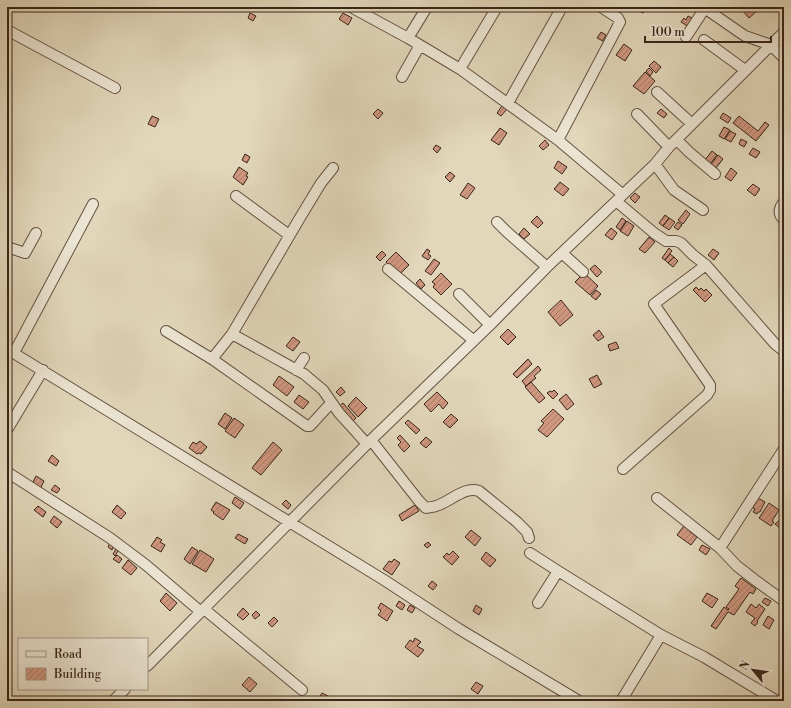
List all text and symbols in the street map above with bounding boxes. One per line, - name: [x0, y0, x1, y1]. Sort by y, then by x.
- scale bar: [645, 18, 771, 44]
- text: 100 m: [651, 25, 685, 40]
- legend: [18, 638, 148, 690]
- text: Road: [54, 647, 82, 662]
- north arrow: [733, 650, 773, 690]
- text: N: [737, 658, 754, 673]
- text: Building: [53, 667, 102, 682]

